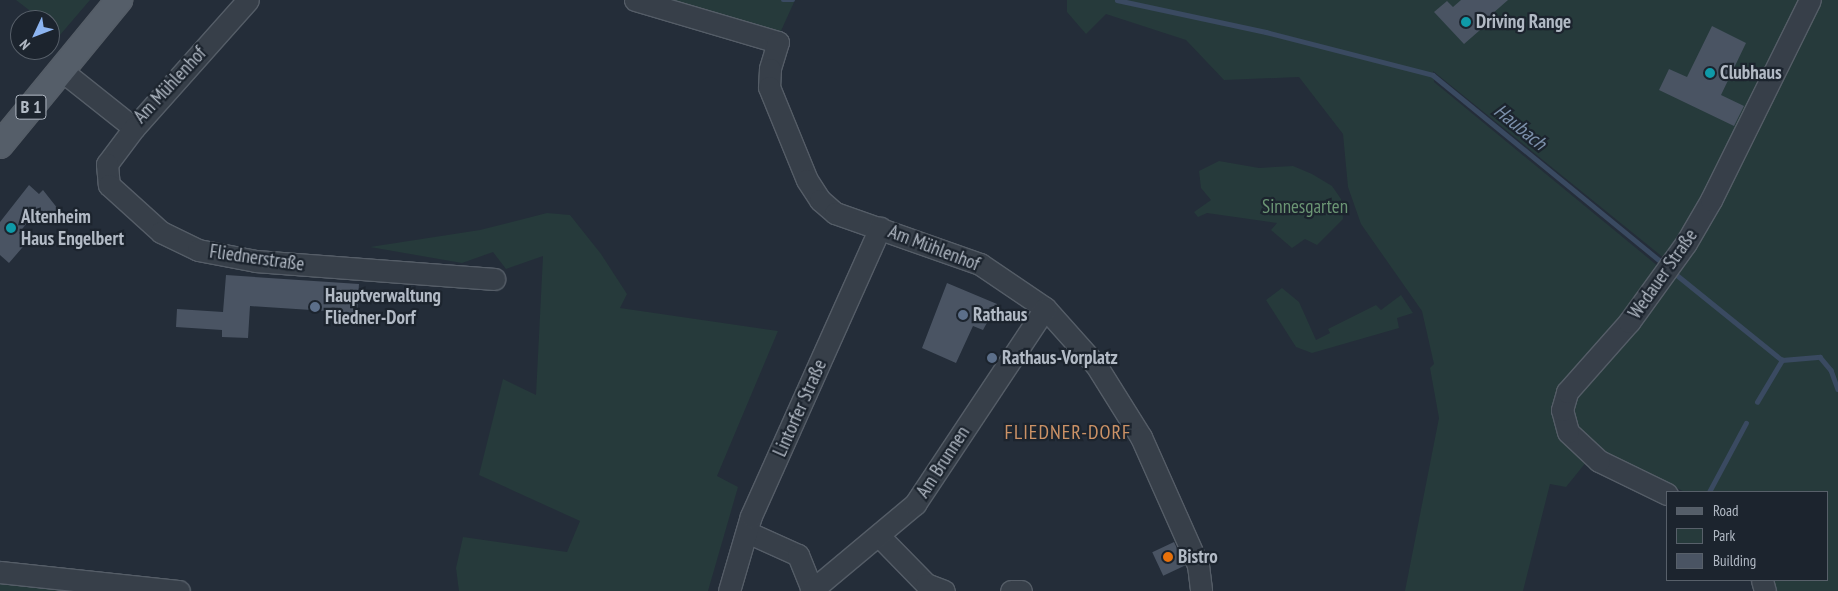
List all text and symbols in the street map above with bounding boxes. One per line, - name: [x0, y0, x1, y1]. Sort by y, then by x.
- north arrow: [10, 10, 60, 60]
- place label: Driving Range: [1476, 11, 1571, 33]
- marker: Driving Range: [1460, 16, 1472, 28]
- text: N: [16, 36, 34, 53]
- street label: Am Mühlenhof: [129, 42, 211, 128]
- place label: Clubhaus: [1720, 62, 1782, 84]
- marker: Clubhaus: [1704, 67, 1716, 79]
- road number: B 1: [15, 91, 47, 122]
- water label: Haubach: [1489, 99, 1551, 155]
- park label: Sinnesgarten: [1262, 196, 1348, 218]
- place label: Altenheim Haus Engelbert: [21, 206, 124, 250]
- street label: Am Mühlenhof: [885, 220, 983, 276]
- marker: Altenheim Haus Engelbert: [5, 222, 17, 234]
- street label: Wedauer Straße: [1624, 225, 1702, 323]
- street label: Fliednerstraße: [208, 240, 306, 276]
- place label: Hauptverwaltung Fliedner-Dorf: [325, 285, 441, 329]
- marker: Hauptverwaltung Fliedner-Dorf: [309, 301, 321, 313]
- place label: Rathaus: [973, 304, 1027, 326]
- marker: Rathaus: [957, 309, 969, 321]
- place label: Rathaus-Vorplatz: [1002, 347, 1118, 369]
- marker: Rathaus-Vorplatz: [986, 352, 998, 364]
- street label: Lintorfer Straße: [768, 356, 832, 460]
- district label: FLIEDNER-DORF: [1003, 420, 1133, 444]
- street label: Am Brunnen: [911, 422, 975, 502]
- legend: [1666, 491, 1828, 581]
- text: Road: [1713, 501, 1739, 520]
- text: Park: [1713, 526, 1735, 545]
- place label: Bistro: [1178, 546, 1218, 568]
- marker: Bistro: [1162, 551, 1174, 563]
- text: Building: [1713, 551, 1756, 570]

